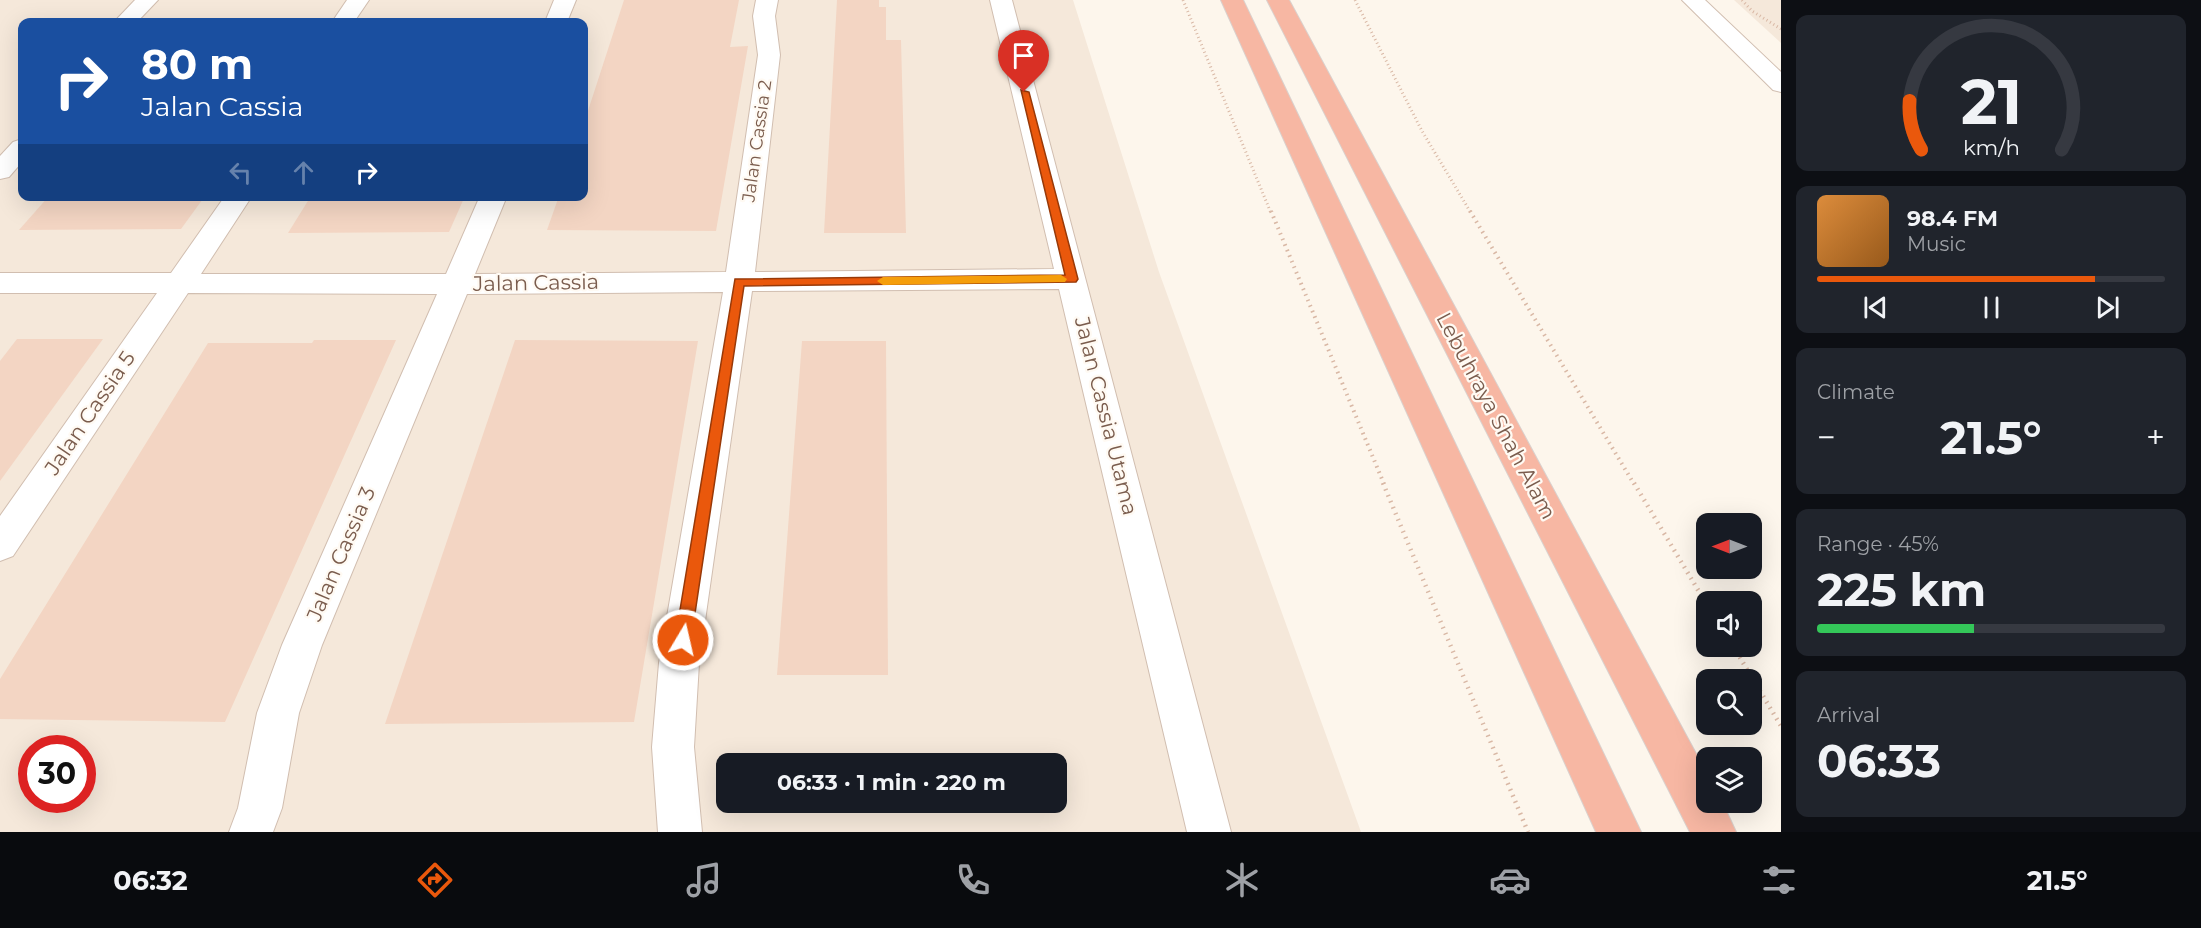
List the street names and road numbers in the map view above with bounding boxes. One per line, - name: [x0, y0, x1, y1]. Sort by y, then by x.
- street label: Jalan Cassia 2: [737, 78, 776, 205]
- street label: Jalan Cassia: [472, 269, 599, 296]
- street label: Lebuhraya Shah Alam: [1431, 308, 1562, 523]
- street label: Jalan Cassia Utama: [1069, 313, 1143, 518]
- street label: Jalan Cassia 5: [38, 346, 140, 480]
- street label: Jalan Cassia 3: [301, 483, 380, 626]

